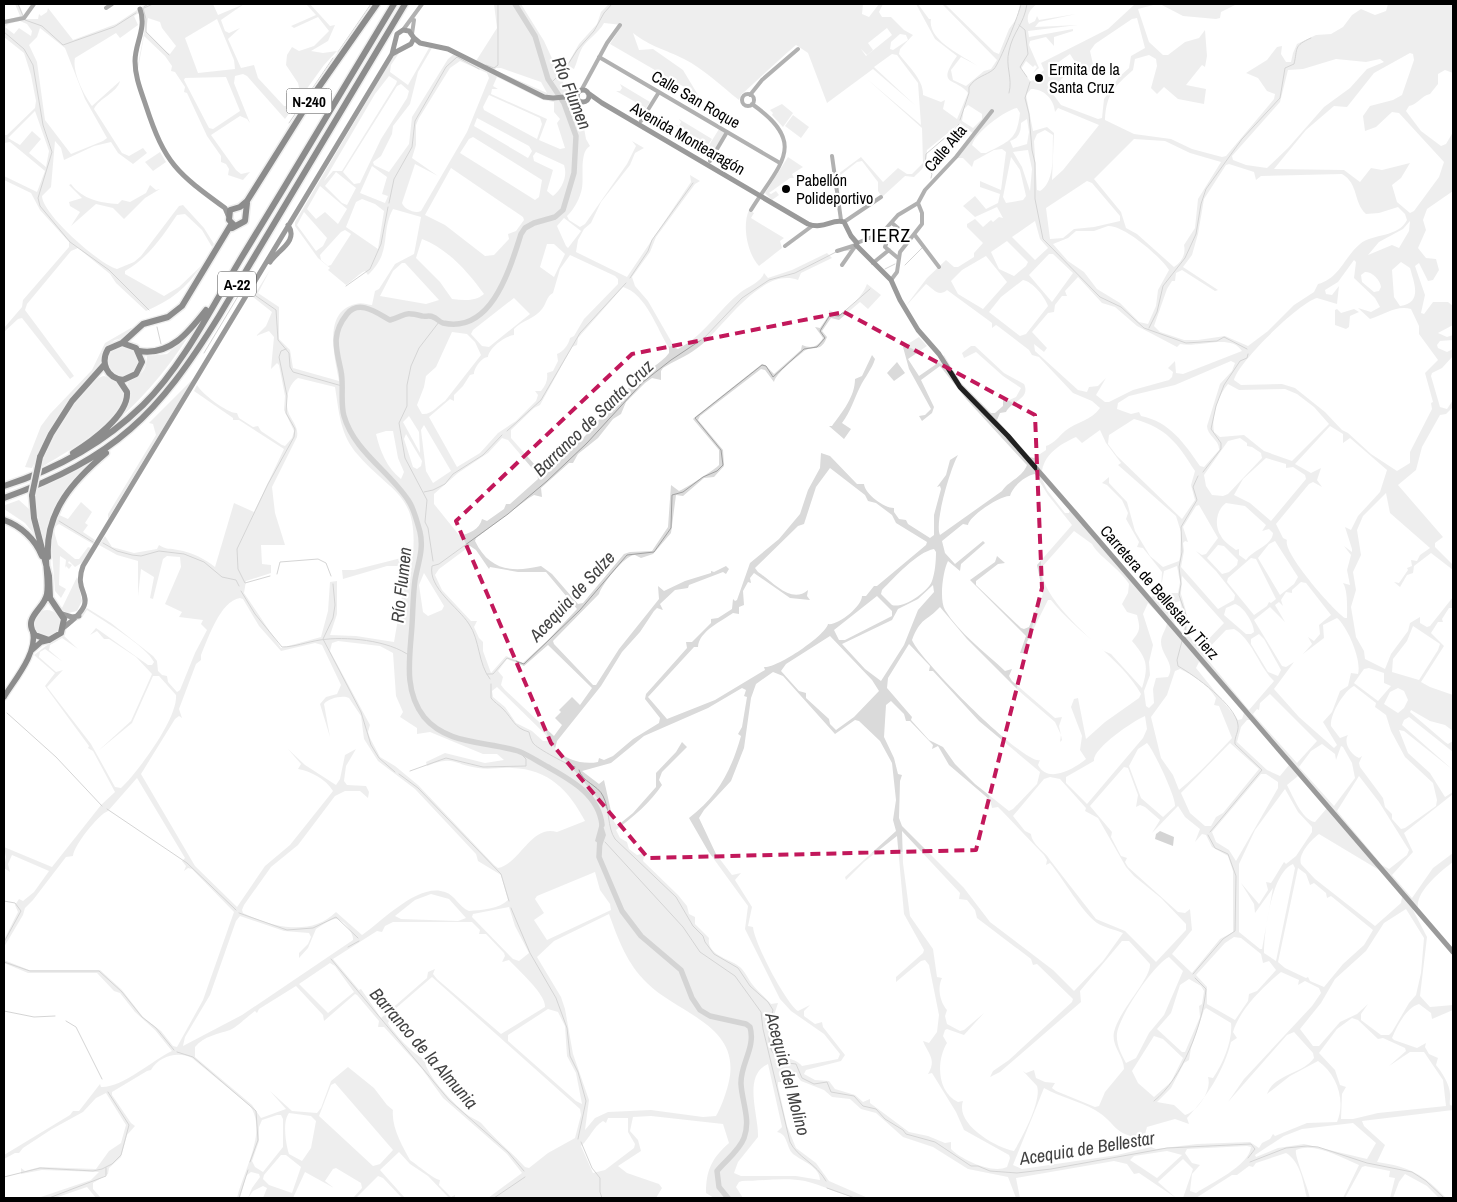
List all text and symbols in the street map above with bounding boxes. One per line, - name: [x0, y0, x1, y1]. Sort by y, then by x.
- water label: Río Flumen: [546, 53, 598, 133]
- place label: Ermita de la Santa Cruz: [1049, 58, 1120, 98]
- street label: Calle San Roque: [648, 65, 744, 133]
- marker: Ermita de la Santa Cruz: [1033, 72, 1045, 84]
- road number: N-240: [286, 88, 332, 114]
- street label: Avenida Montearagón: [626, 96, 749, 180]
- street label: Calle Alta: [919, 119, 972, 176]
- place label: Pabellón Polideportivo: [796, 169, 873, 209]
- marker: Pabellón Polideportivo: [780, 183, 792, 195]
- district label: TIERZ: [861, 222, 911, 248]
- road number: A-22: [218, 272, 256, 296]
- water label: Barranco de Santa Cruz: [527, 354, 659, 482]
- street label: Carretera de Bellestar y Tierz: [1095, 520, 1225, 664]
- water label: Acequia de Salze: [523, 545, 621, 648]
- water label: Río Flumen: [385, 546, 417, 624]
- water label: Barranco de la Almunia: [364, 982, 484, 1114]
- water label: Acequia del Molino: [759, 1009, 816, 1138]
- water label: Acequia de Bellestar: [1017, 1125, 1157, 1171]

